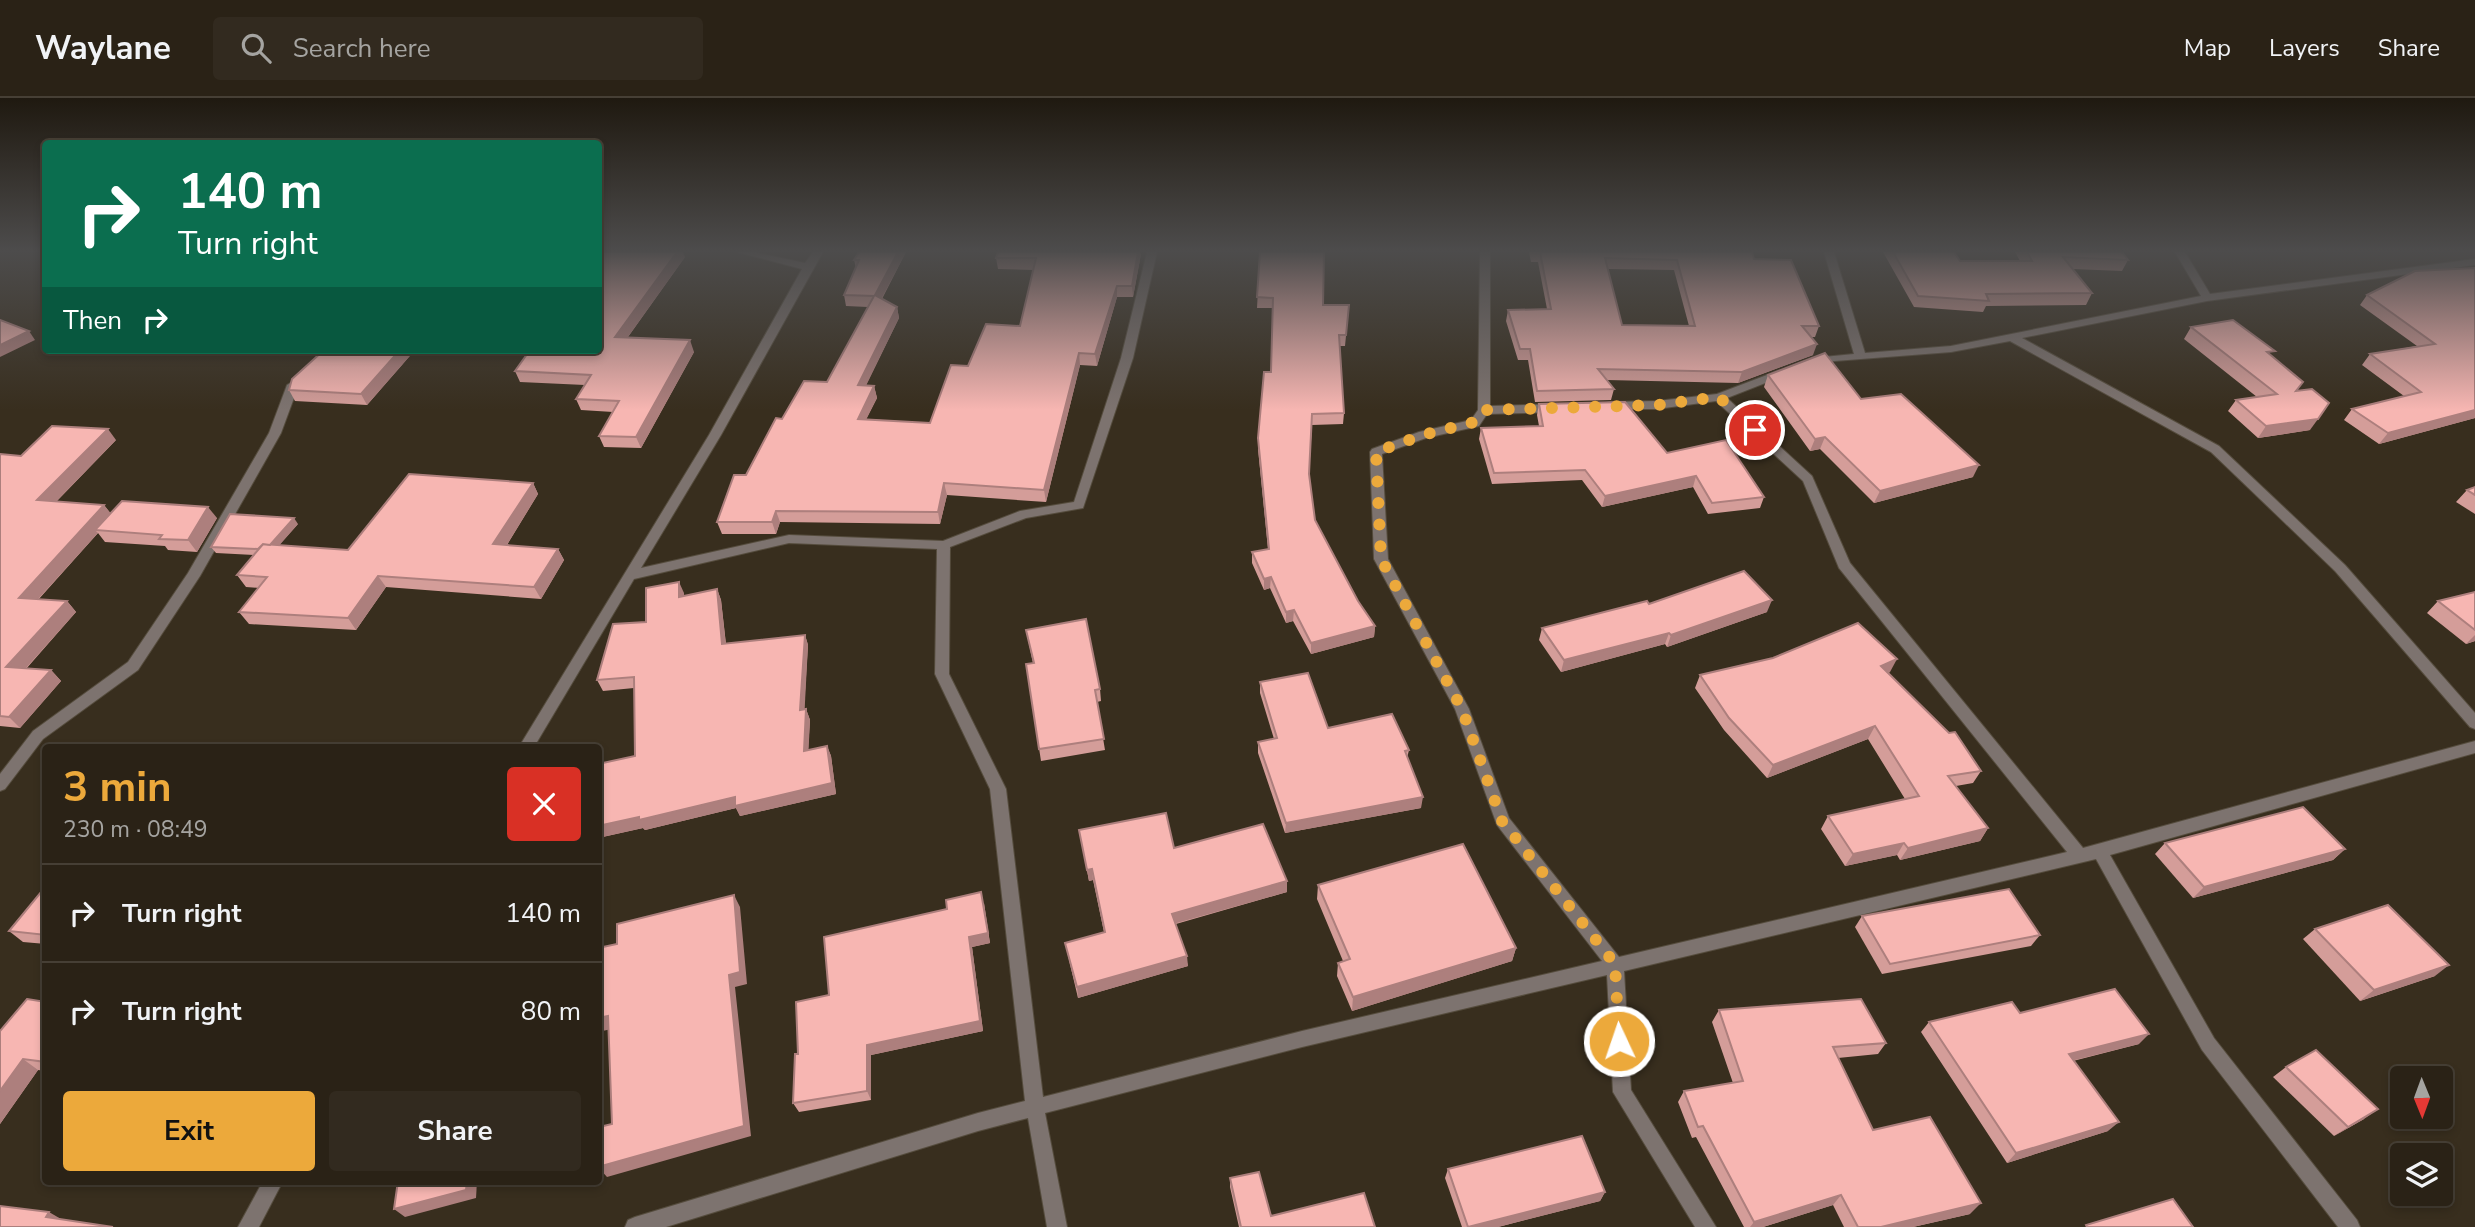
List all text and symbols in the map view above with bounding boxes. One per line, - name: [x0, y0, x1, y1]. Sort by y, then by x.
- search box: [213, 17, 703, 80]
- text: Waylane: [35, 26, 171, 71]
- icon: search: [237, 29, 275, 67]
- text: Search here: [293, 31, 431, 66]
- text: Map: [2184, 32, 2231, 64]
- text: Layers: [2269, 32, 2340, 64]
- text: Share: [2378, 32, 2440, 64]
- text: 140 m: [178, 158, 322, 225]
- icon: right: [63, 168, 154, 259]
- text: Turn right: [178, 222, 318, 265]
- icon: right: [136, 301, 174, 339]
- text: Then: [63, 303, 122, 338]
- pin: [1725, 400, 1785, 460]
- icon: arrive: [1736, 411, 1774, 449]
- text: 3 min: [63, 759, 172, 816]
- button: close: [507, 767, 581, 841]
- text: 230 m · 08:49: [63, 814, 208, 845]
- icon: right: [63, 894, 101, 932]
- text: Turn right: [122, 896, 241, 931]
- text: 140 m: [505, 896, 581, 931]
- icon: right: [63, 992, 101, 1030]
- text: Turn right: [122, 994, 241, 1029]
- text: 80 m: [521, 994, 581, 1029]
- position arrow: [1582, 1004, 1656, 1078]
- north arrow: [2390, 1066, 2454, 1129]
- map controls: [2390, 1066, 2453, 1206]
- button: Exit: [63, 1091, 315, 1171]
- button: Share: [329, 1091, 581, 1171]
- button: layers: [2390, 1143, 2453, 1206]

